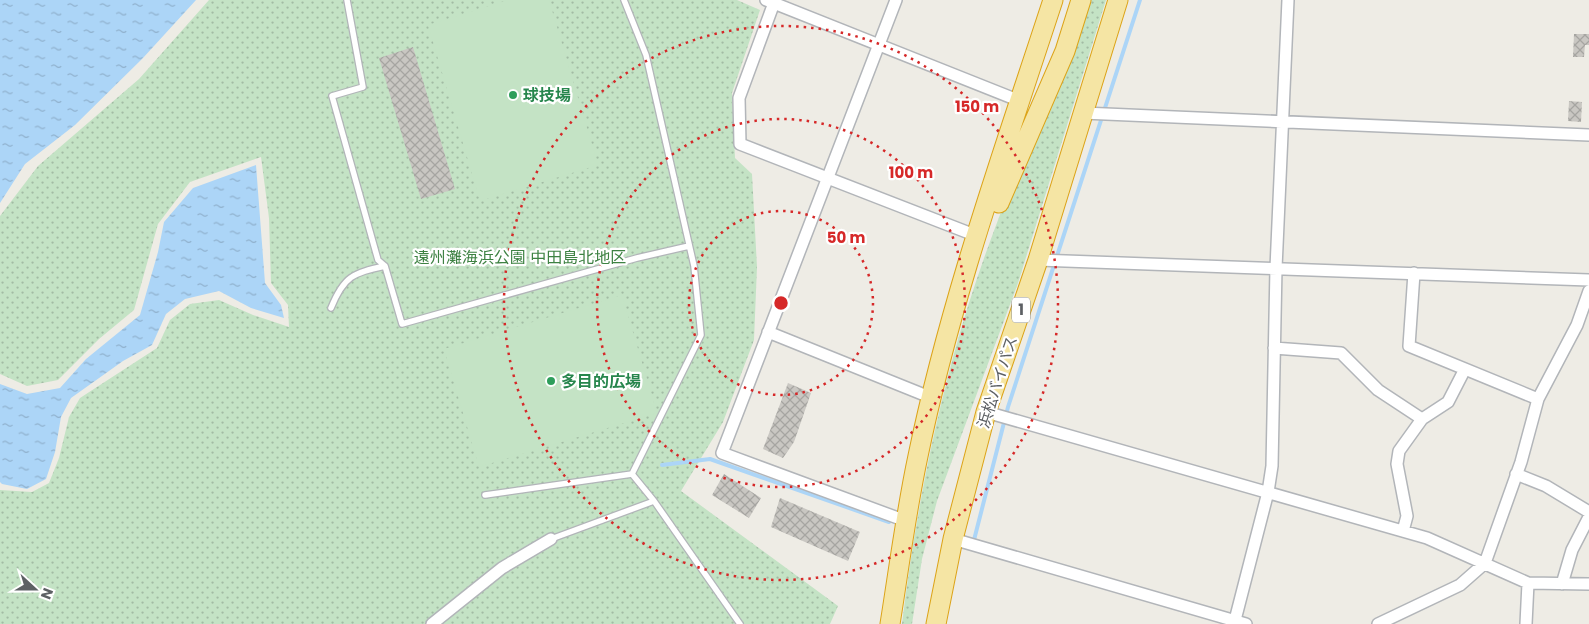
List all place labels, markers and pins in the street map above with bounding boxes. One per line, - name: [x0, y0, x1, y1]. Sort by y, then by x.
- place label: 球技場: [523, 84, 571, 107]
- marker: 球技場: [507, 89, 519, 101]
- centre of rings: [772, 294, 790, 312]
- place label: 多目的広場: [561, 370, 641, 393]
- marker: 多目的広場: [545, 375, 557, 387]

